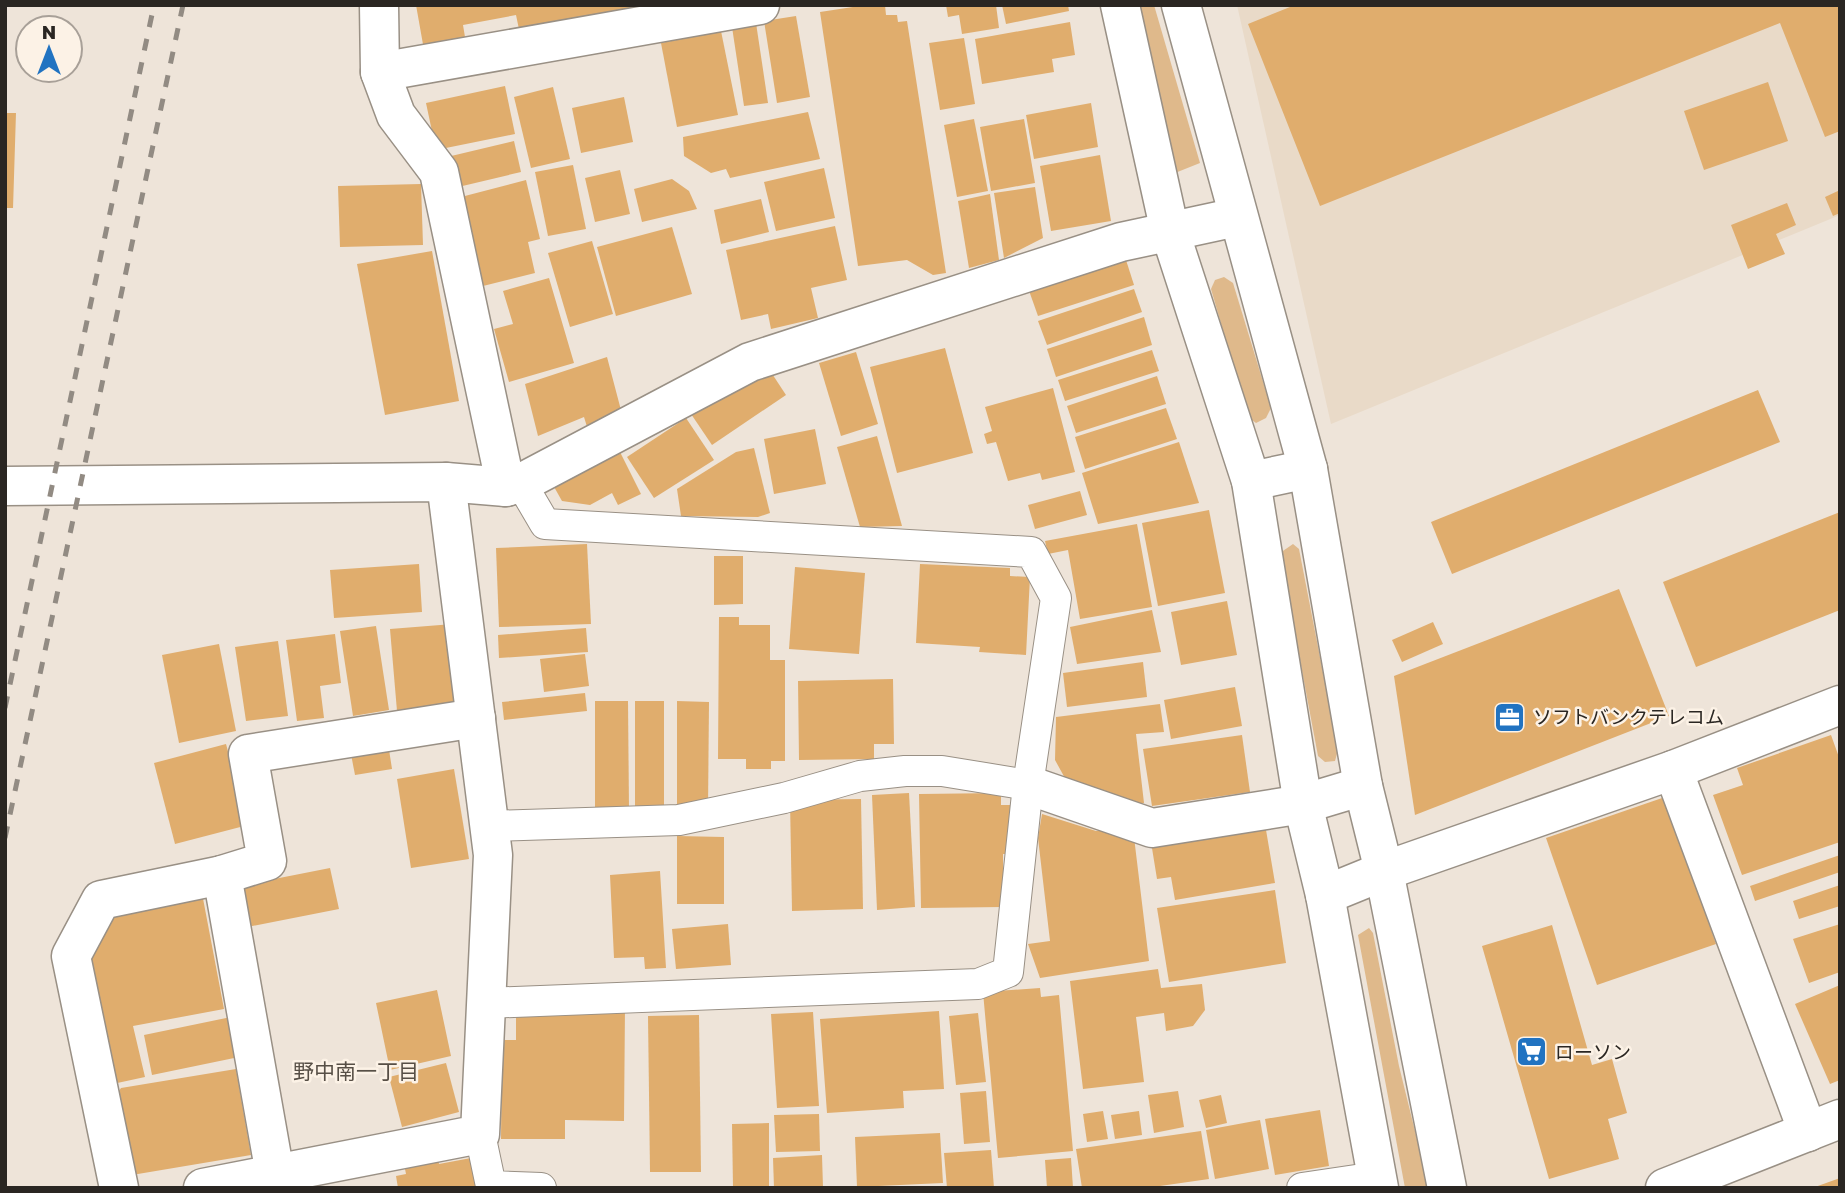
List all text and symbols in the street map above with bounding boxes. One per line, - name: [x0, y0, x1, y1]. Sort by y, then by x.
- north arrow: [14, 14, 84, 84]
- text: N: [42, 20, 56, 43]
- office icon: ソフトバンクテレコム: [1493, 700, 1527, 734]
- place label: ソフトバンクテレコム: [1533, 705, 1724, 728]
- supermarket icon: ローソン: [1515, 1035, 1549, 1069]
- place label: ローソン: [1555, 1040, 1631, 1063]
- district label: 野中南一丁目: [293, 1058, 419, 1084]

